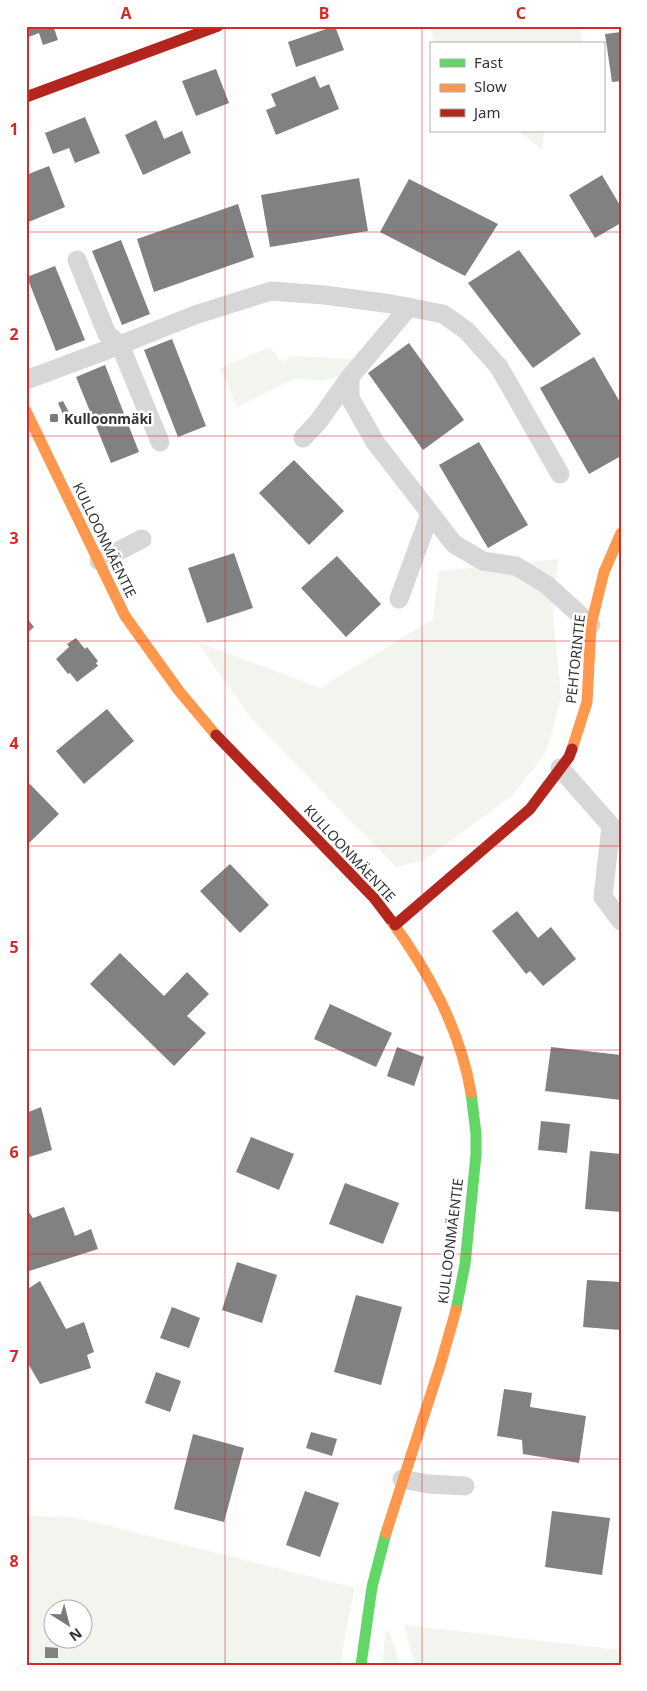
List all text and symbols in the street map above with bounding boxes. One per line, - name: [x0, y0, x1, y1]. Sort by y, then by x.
- text: A: [120, 2, 132, 24]
- text: B: [319, 2, 329, 24]
- text: C: [516, 2, 526, 24]
- legend: [430, 42, 604, 132]
- text: Fast: [474, 52, 503, 72]
- text: Slow: [474, 76, 507, 96]
- text: Jam: [472, 102, 501, 122]
- text: 1: [9, 118, 19, 140]
- text: 2: [9, 323, 19, 345]
- place label: Kulloonmäki: [64, 409, 152, 428]
- marker: Kulloonmäki: [48, 412, 60, 424]
- street label: KULLOONMÄENTIE: [69, 479, 141, 601]
- text: 3: [9, 527, 19, 549]
- street label: PEHTORINTIE: [561, 614, 589, 704]
- text: 4: [9, 732, 19, 754]
- street label: KULLOONMÄENTIE: [300, 800, 400, 906]
- text: 5: [9, 936, 19, 958]
- text: 6: [9, 1141, 19, 1163]
- street label: KULLOONMÄENTIE: [433, 1177, 467, 1305]
- text: 7: [9, 1345, 19, 1367]
- text: 8: [9, 1550, 19, 1572]
- north arrow: [42, 1598, 92, 1648]
- text: N: [66, 1624, 86, 1646]

